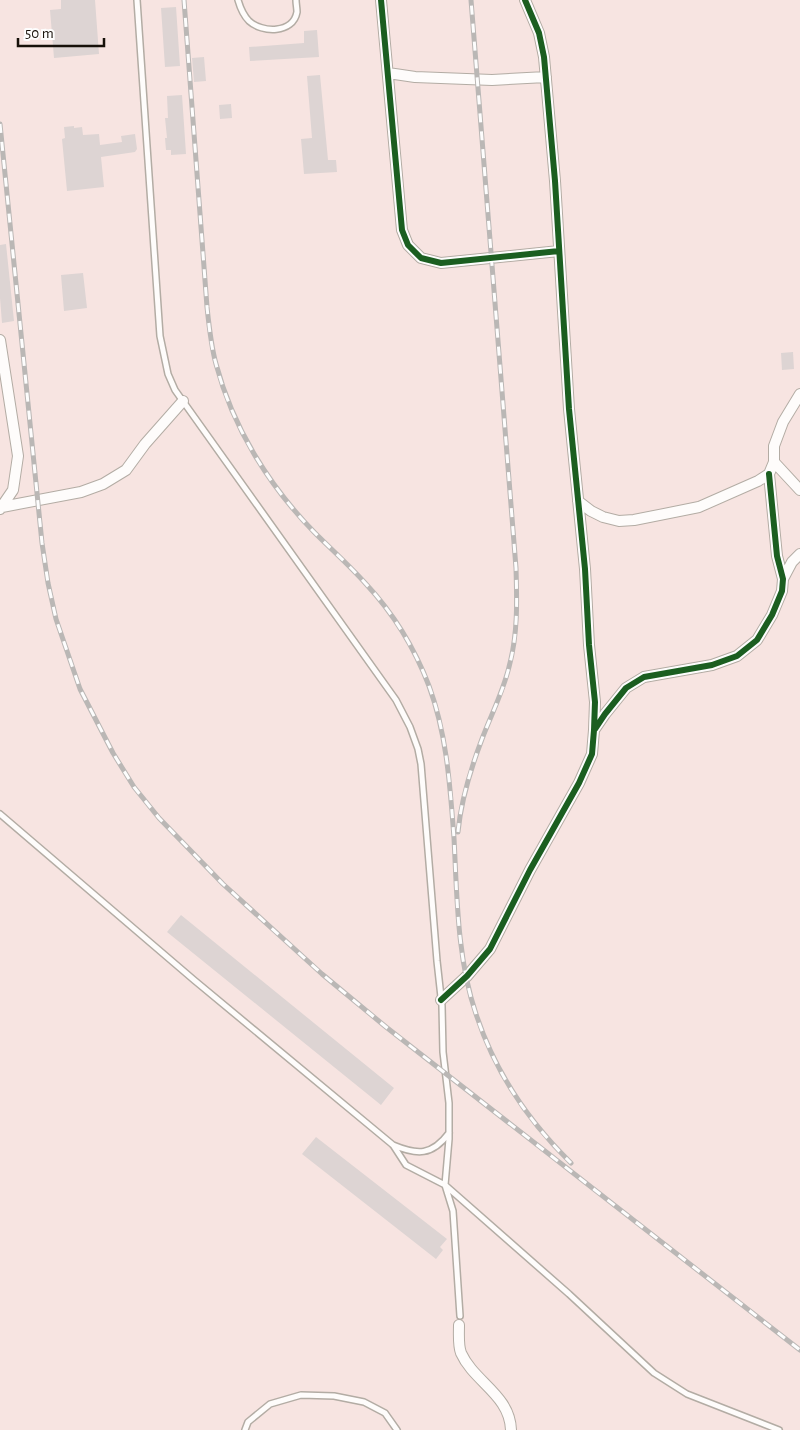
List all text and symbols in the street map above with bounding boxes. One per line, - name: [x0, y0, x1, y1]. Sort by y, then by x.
- scale bar: [18, 15, 104, 47]
- text: 50 m: [25, 26, 54, 41]

